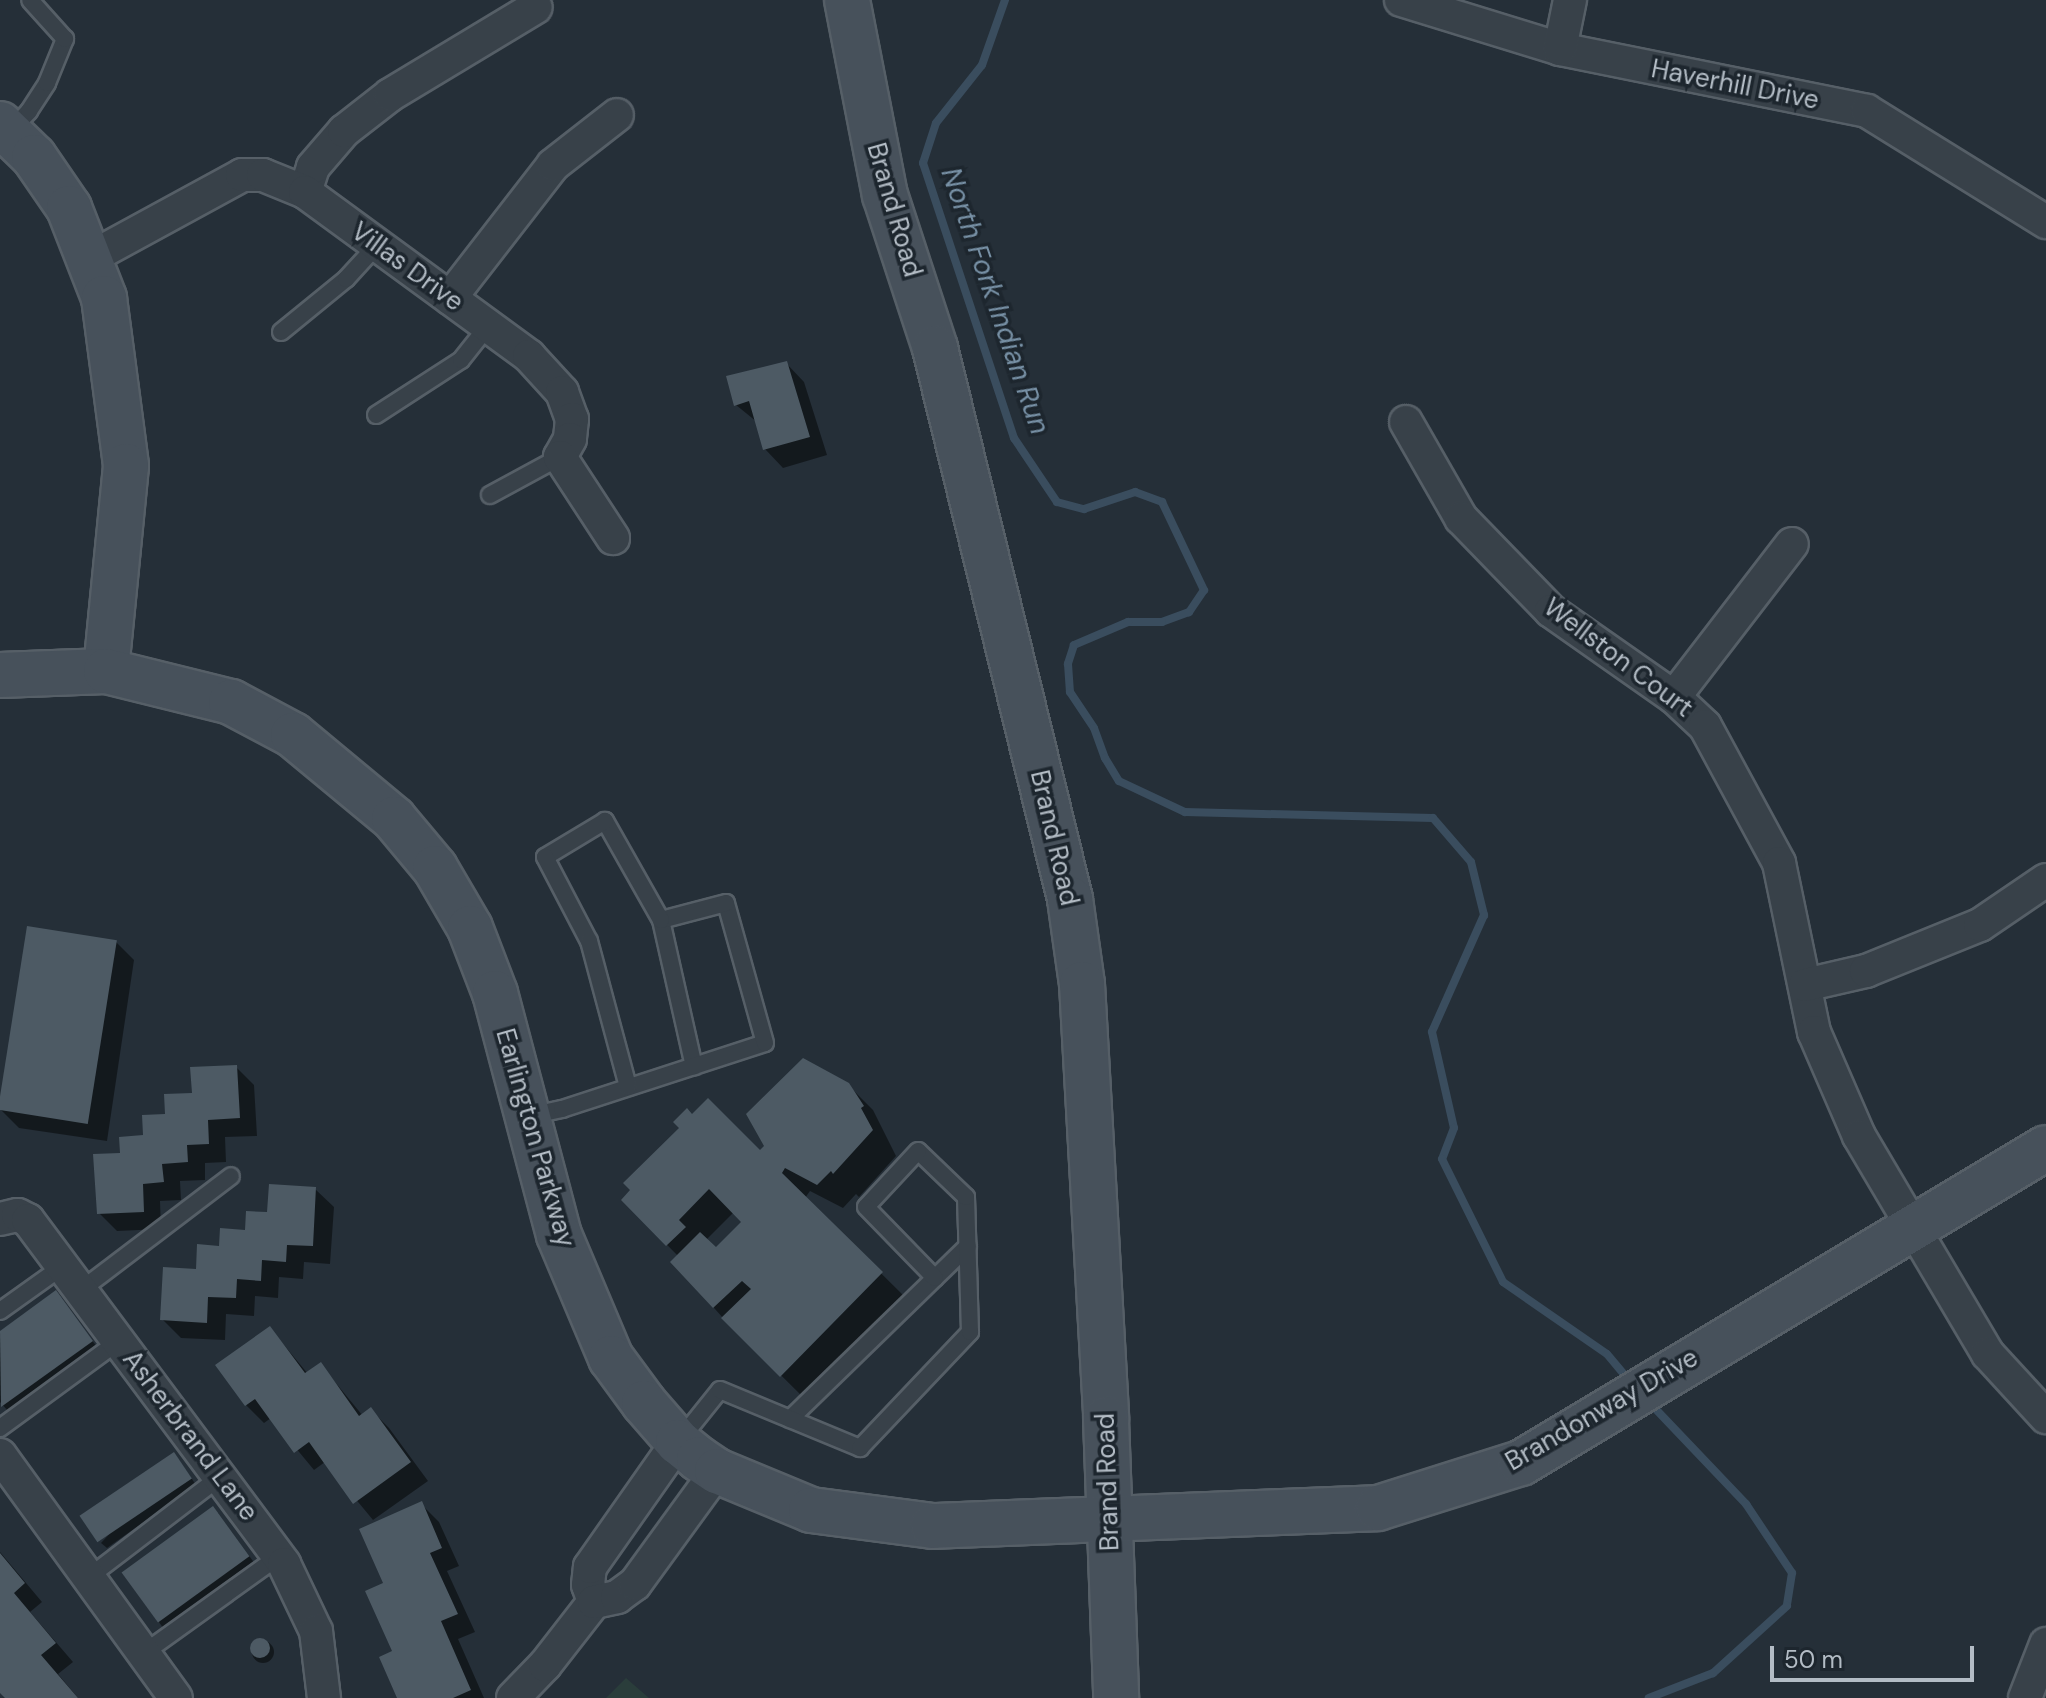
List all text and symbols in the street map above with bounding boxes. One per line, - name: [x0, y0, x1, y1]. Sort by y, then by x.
- street label: Haverhill Drive: [1649, 53, 1821, 117]
- street label: Brand Road: [860, 139, 928, 281]
- water label: North Fork Indian Run: [934, 163, 1056, 439]
- street label: Villas Drive: [345, 216, 469, 318]
- street label: Wellston Court: [1537, 592, 1699, 724]
- street label: Brand Road: [1023, 767, 1085, 909]
- street label: Earlington Parkway: [489, 1025, 581, 1251]
- street label: Brandonway Drive: [1500, 1342, 1704, 1478]
- street label: Asherbrand Lane: [116, 1345, 264, 1527]
- street label: Brand Road: [1090, 1412, 1126, 1552]
- scale bar: [1774, 1630, 1978, 1680]
- text: 50 m: [1784, 1644, 1843, 1675]

